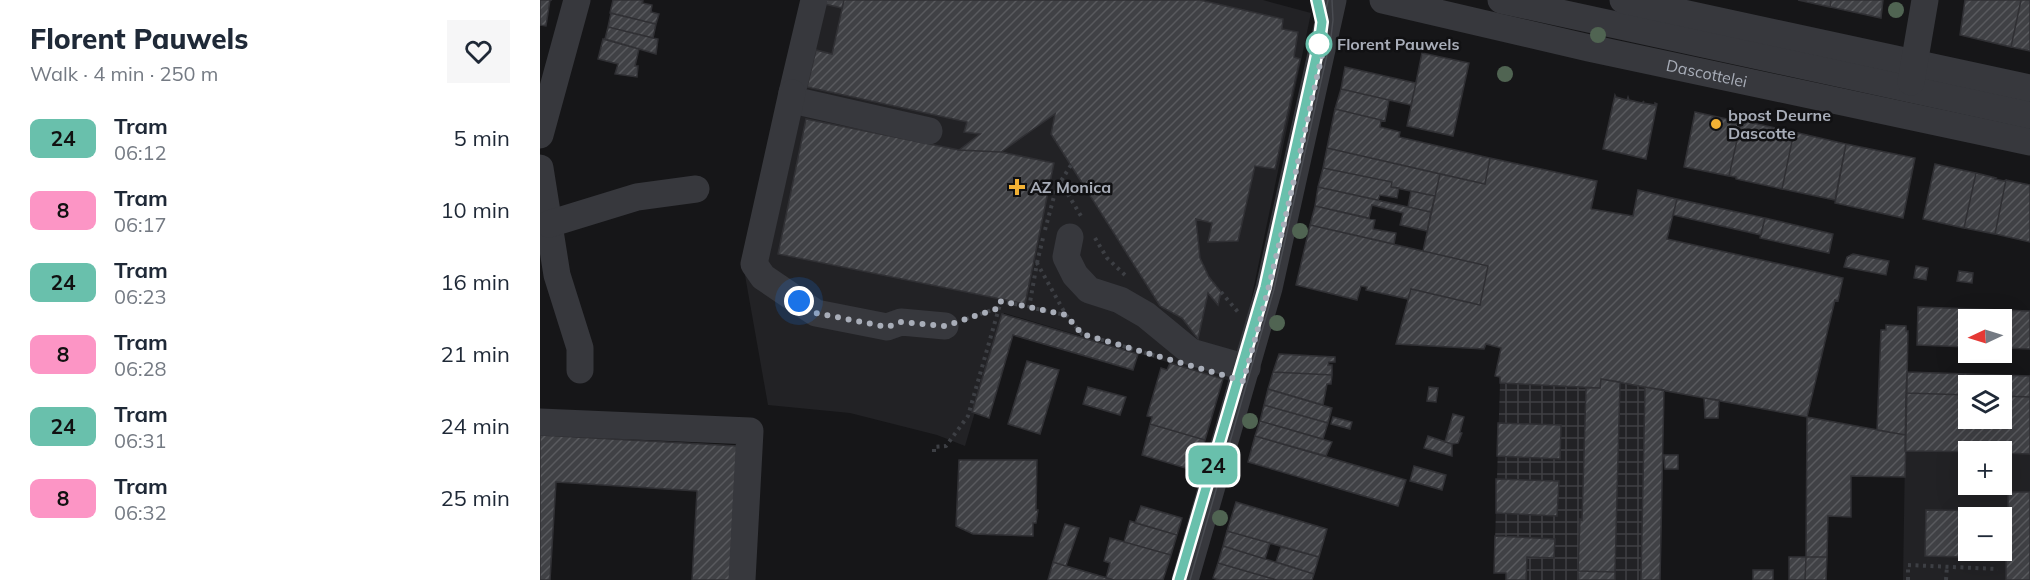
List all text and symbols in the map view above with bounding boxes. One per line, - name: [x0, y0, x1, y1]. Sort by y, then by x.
- button: heart: [447, 20, 510, 83]
- text: Florent Pauwels: [30, 21, 248, 56]
- marker: Florent Pauwels: [1306, 31, 1332, 57]
- place label: Florent Pauwels: [1337, 34, 1460, 54]
- street label: Dascottelei: [1664, 55, 1749, 91]
- text: Walk · 4 min · 250 m: [30, 61, 218, 86]
- place label: bpost Deurne Dascotte: [1728, 105, 1831, 143]
- text: Tram: [114, 112, 168, 140]
- marker: bpost Deurne Dascotte: [1709, 117, 1723, 131]
- text: 5 min: [454, 124, 510, 152]
- text: 24: [50, 125, 76, 151]
- text: 06:12: [114, 140, 167, 165]
- place label: AZ Monica: [1030, 177, 1111, 197]
- marker: AZ Monica: [1008, 178, 1026, 196]
- text: Tram: [114, 184, 168, 212]
- text: 10 min: [440, 196, 510, 224]
- text: 8: [57, 197, 69, 223]
- text: 06:17: [114, 212, 167, 237]
- text: Tram: [114, 256, 168, 284]
- text: 16 min: [440, 268, 510, 296]
- text: 24: [50, 269, 76, 295]
- text: 06:23: [114, 284, 167, 309]
- your location: [784, 286, 814, 316]
- north arrow: [1958, 309, 2012, 363]
- map controls: [1958, 309, 2012, 561]
- text: Tram: [114, 328, 168, 356]
- text: 21 min: [440, 340, 510, 368]
- text: 8: [57, 341, 69, 367]
- text: 06:28: [114, 356, 167, 381]
- button: layers: [1958, 375, 2012, 429]
- text: Tram: [114, 400, 168, 428]
- text: 24 min: [440, 412, 510, 440]
- text: 24: [50, 413, 76, 439]
- text: 06:31: [114, 428, 167, 453]
- button: +: [1958, 441, 2012, 495]
- line badge: 24: [1186, 446, 1240, 484]
- text: 24: [1200, 452, 1226, 478]
- text: Tram: [114, 472, 168, 500]
- text: 25 min: [440, 484, 510, 512]
- text: 8: [57, 485, 69, 511]
- text: 06:32: [114, 500, 167, 525]
- button: −: [1958, 507, 2012, 561]

